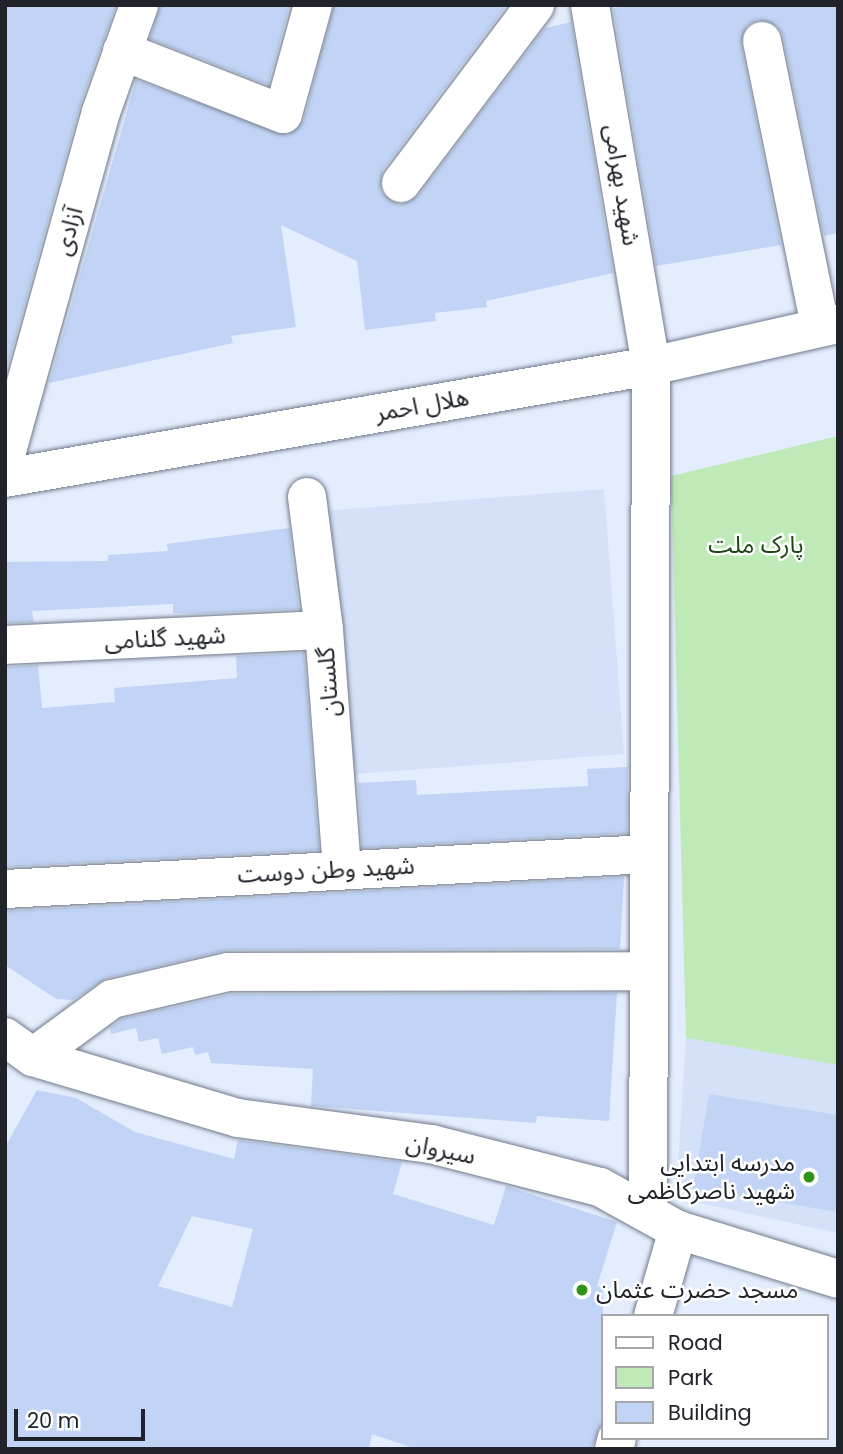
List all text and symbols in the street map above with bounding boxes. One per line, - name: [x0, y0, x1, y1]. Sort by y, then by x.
- street label: شهید بهرامی: [598, 122, 646, 248]
- street label: آزادی: [47, 203, 89, 259]
- street label: هلال احمر: [373, 383, 471, 427]
- park label: پارک ملت: [708, 531, 804, 559]
- street label: شهید گلنامی: [103, 620, 227, 656]
- street label: گلستان: [311, 646, 345, 718]
- street label: شهید وطن دوست: [237, 851, 415, 889]
- street label: سیروان: [404, 1128, 478, 1170]
- place label: مدرسه ابتدایی شهید ناصرکاظمی: [628, 1149, 795, 1205]
- marker: مدرسه ابتدایی شهید ناصرکاظمی: [801, 1169, 817, 1185]
- place label: مسجد حضرت عثمان: [596, 1276, 798, 1304]
- marker: مسجد حضرت عثمان: [574, 1282, 590, 1298]
- legend: [602, 1314, 829, 1440]
- text: Road: [668, 1328, 723, 1357]
- text: Park: [668, 1363, 713, 1392]
- scale bar: [18, 1394, 149, 1438]
- text: Building: [668, 1398, 752, 1427]
- text: 20 m: [27, 1406, 80, 1435]

